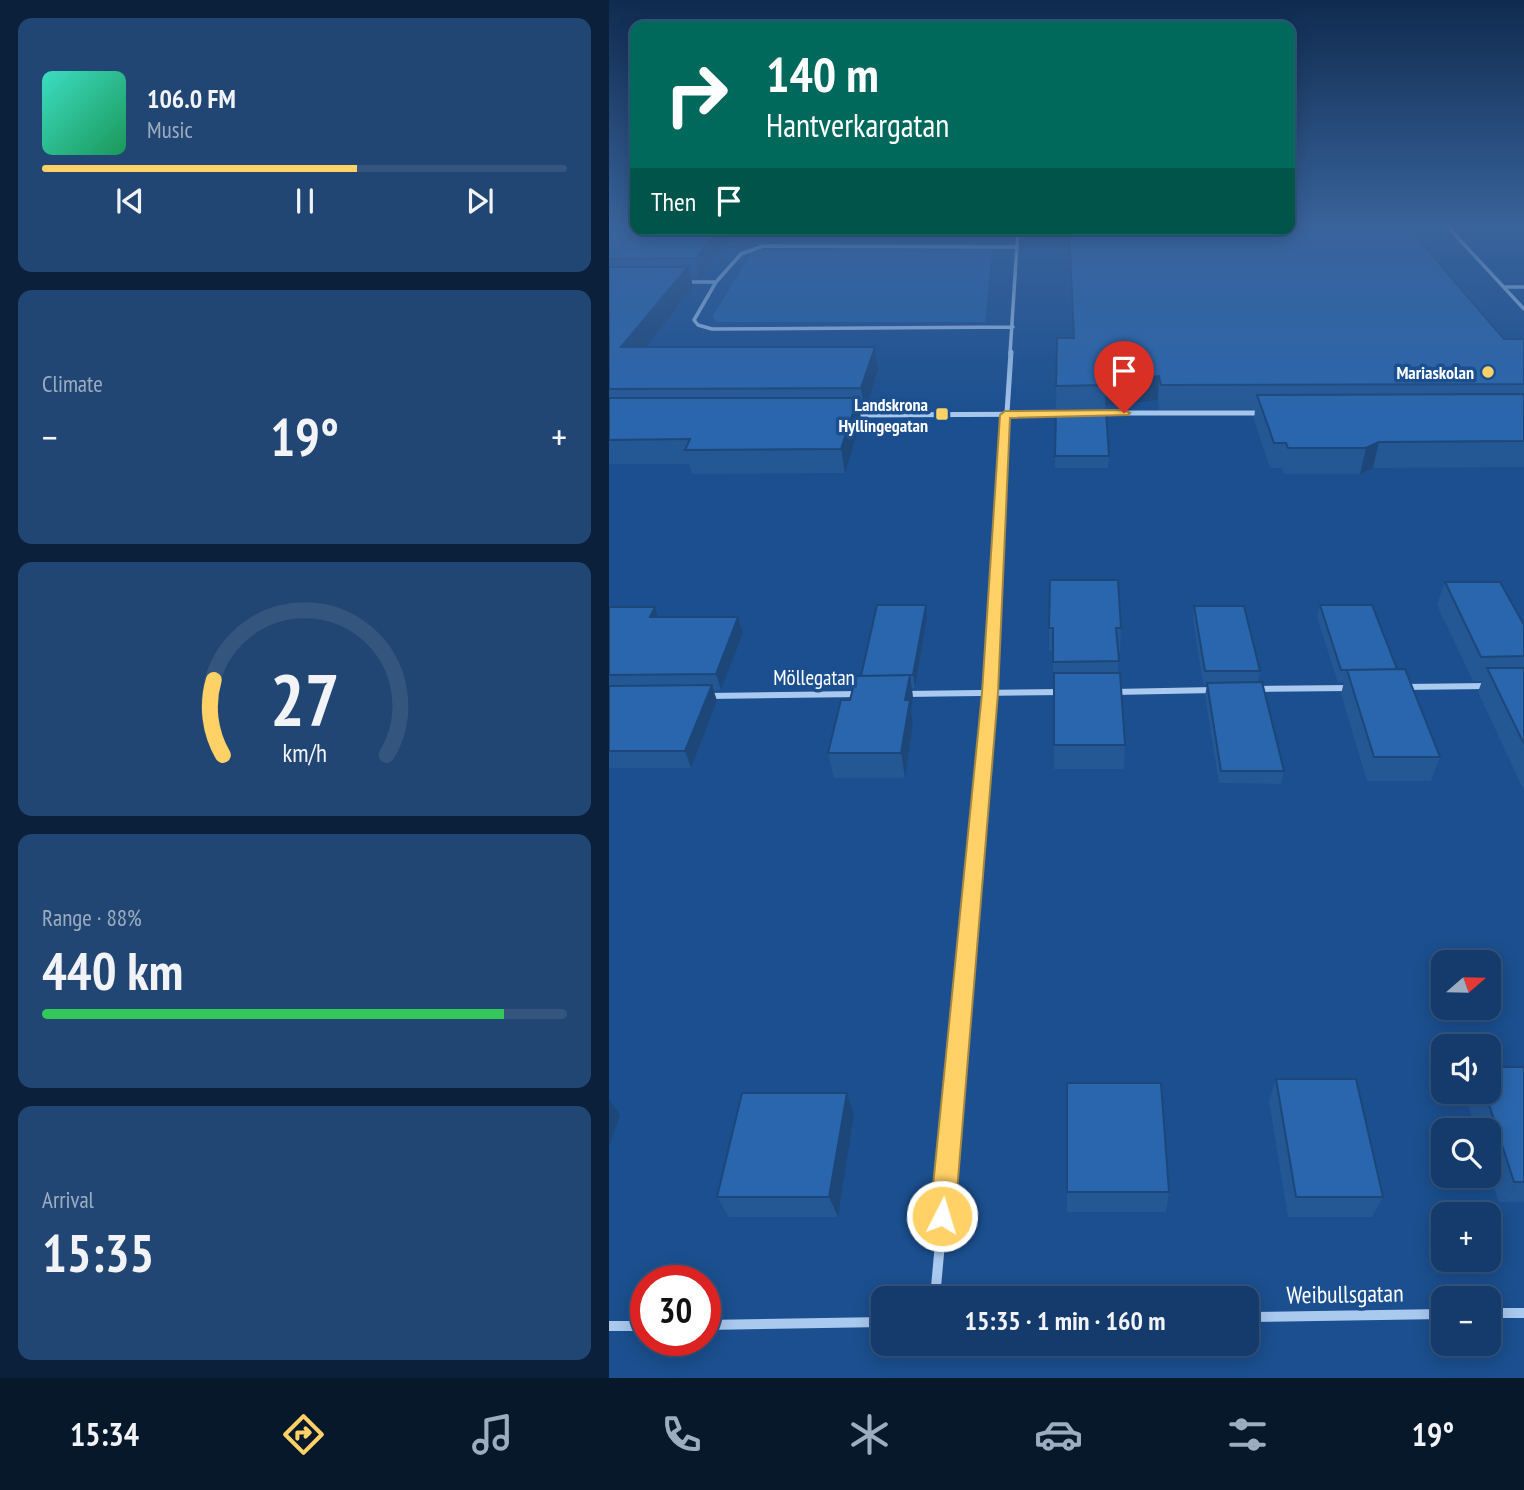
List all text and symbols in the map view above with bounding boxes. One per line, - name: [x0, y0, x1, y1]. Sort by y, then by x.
- text: 140 m: [766, 42, 879, 106]
- icon: right: [651, 49, 742, 140]
- text: 106.0 FM: [147, 82, 236, 115]
- text: Hantverkargatan: [766, 104, 949, 146]
- text: Music: [147, 115, 193, 144]
- icon: previous: [111, 182, 149, 220]
- icon: pause: [286, 182, 324, 220]
- icon: next: [461, 182, 499, 220]
- icon: arrive: [710, 182, 748, 220]
- text: Then: [651, 185, 696, 218]
- pin: [1094, 341, 1154, 413]
- icon: arrive: [1105, 352, 1143, 390]
- place label: Mariaskolan: [1396, 361, 1474, 384]
- marker: Mariaskolan: [1480, 364, 1496, 380]
- text: Climate: [42, 369, 103, 398]
- place label: Landskrona Hyllingegatan: [838, 393, 928, 437]
- text: 19°: [270, 403, 339, 470]
- marker: Landskrona Hyllingegatan: [934, 406, 950, 422]
- text: −: [42, 412, 58, 461]
- text: +: [551, 412, 567, 461]
- text: 27: [270, 651, 339, 745]
- street label: Möllegatan: [773, 664, 855, 691]
- text: km/h: [282, 737, 327, 769]
- text: Range · 88%: [42, 903, 142, 932]
- text: 440 km: [42, 937, 183, 1004]
- north arrow: [1431, 950, 1501, 1020]
- map controls: [1431, 950, 1501, 1356]
- button: sound: [1431, 1034, 1501, 1104]
- button: search: [1431, 1118, 1501, 1188]
- position arrow: [905, 1179, 979, 1253]
- text: Arrival: [42, 1185, 94, 1214]
- button: +: [1431, 1202, 1501, 1272]
- text: 15:35: [42, 1219, 154, 1286]
- speed limit sign: 30: [630, 1265, 721, 1356]
- street label: Weibullsgatan: [1286, 1277, 1404, 1311]
- button: −: [1431, 1286, 1501, 1356]
- text: 15:35 · 1 min · 160 m: [965, 1304, 1165, 1337]
- icon: directions: [279, 1410, 328, 1459]
- icon: music: [468, 1410, 517, 1459]
- icon: phone: [657, 1410, 706, 1459]
- icon: climate: [845, 1410, 894, 1459]
- icon: car: [1034, 1410, 1083, 1459]
- icon: filters: [1223, 1410, 1272, 1459]
- text: 15:34: [70, 1413, 139, 1455]
- text: 19°: [1412, 1413, 1454, 1455]

